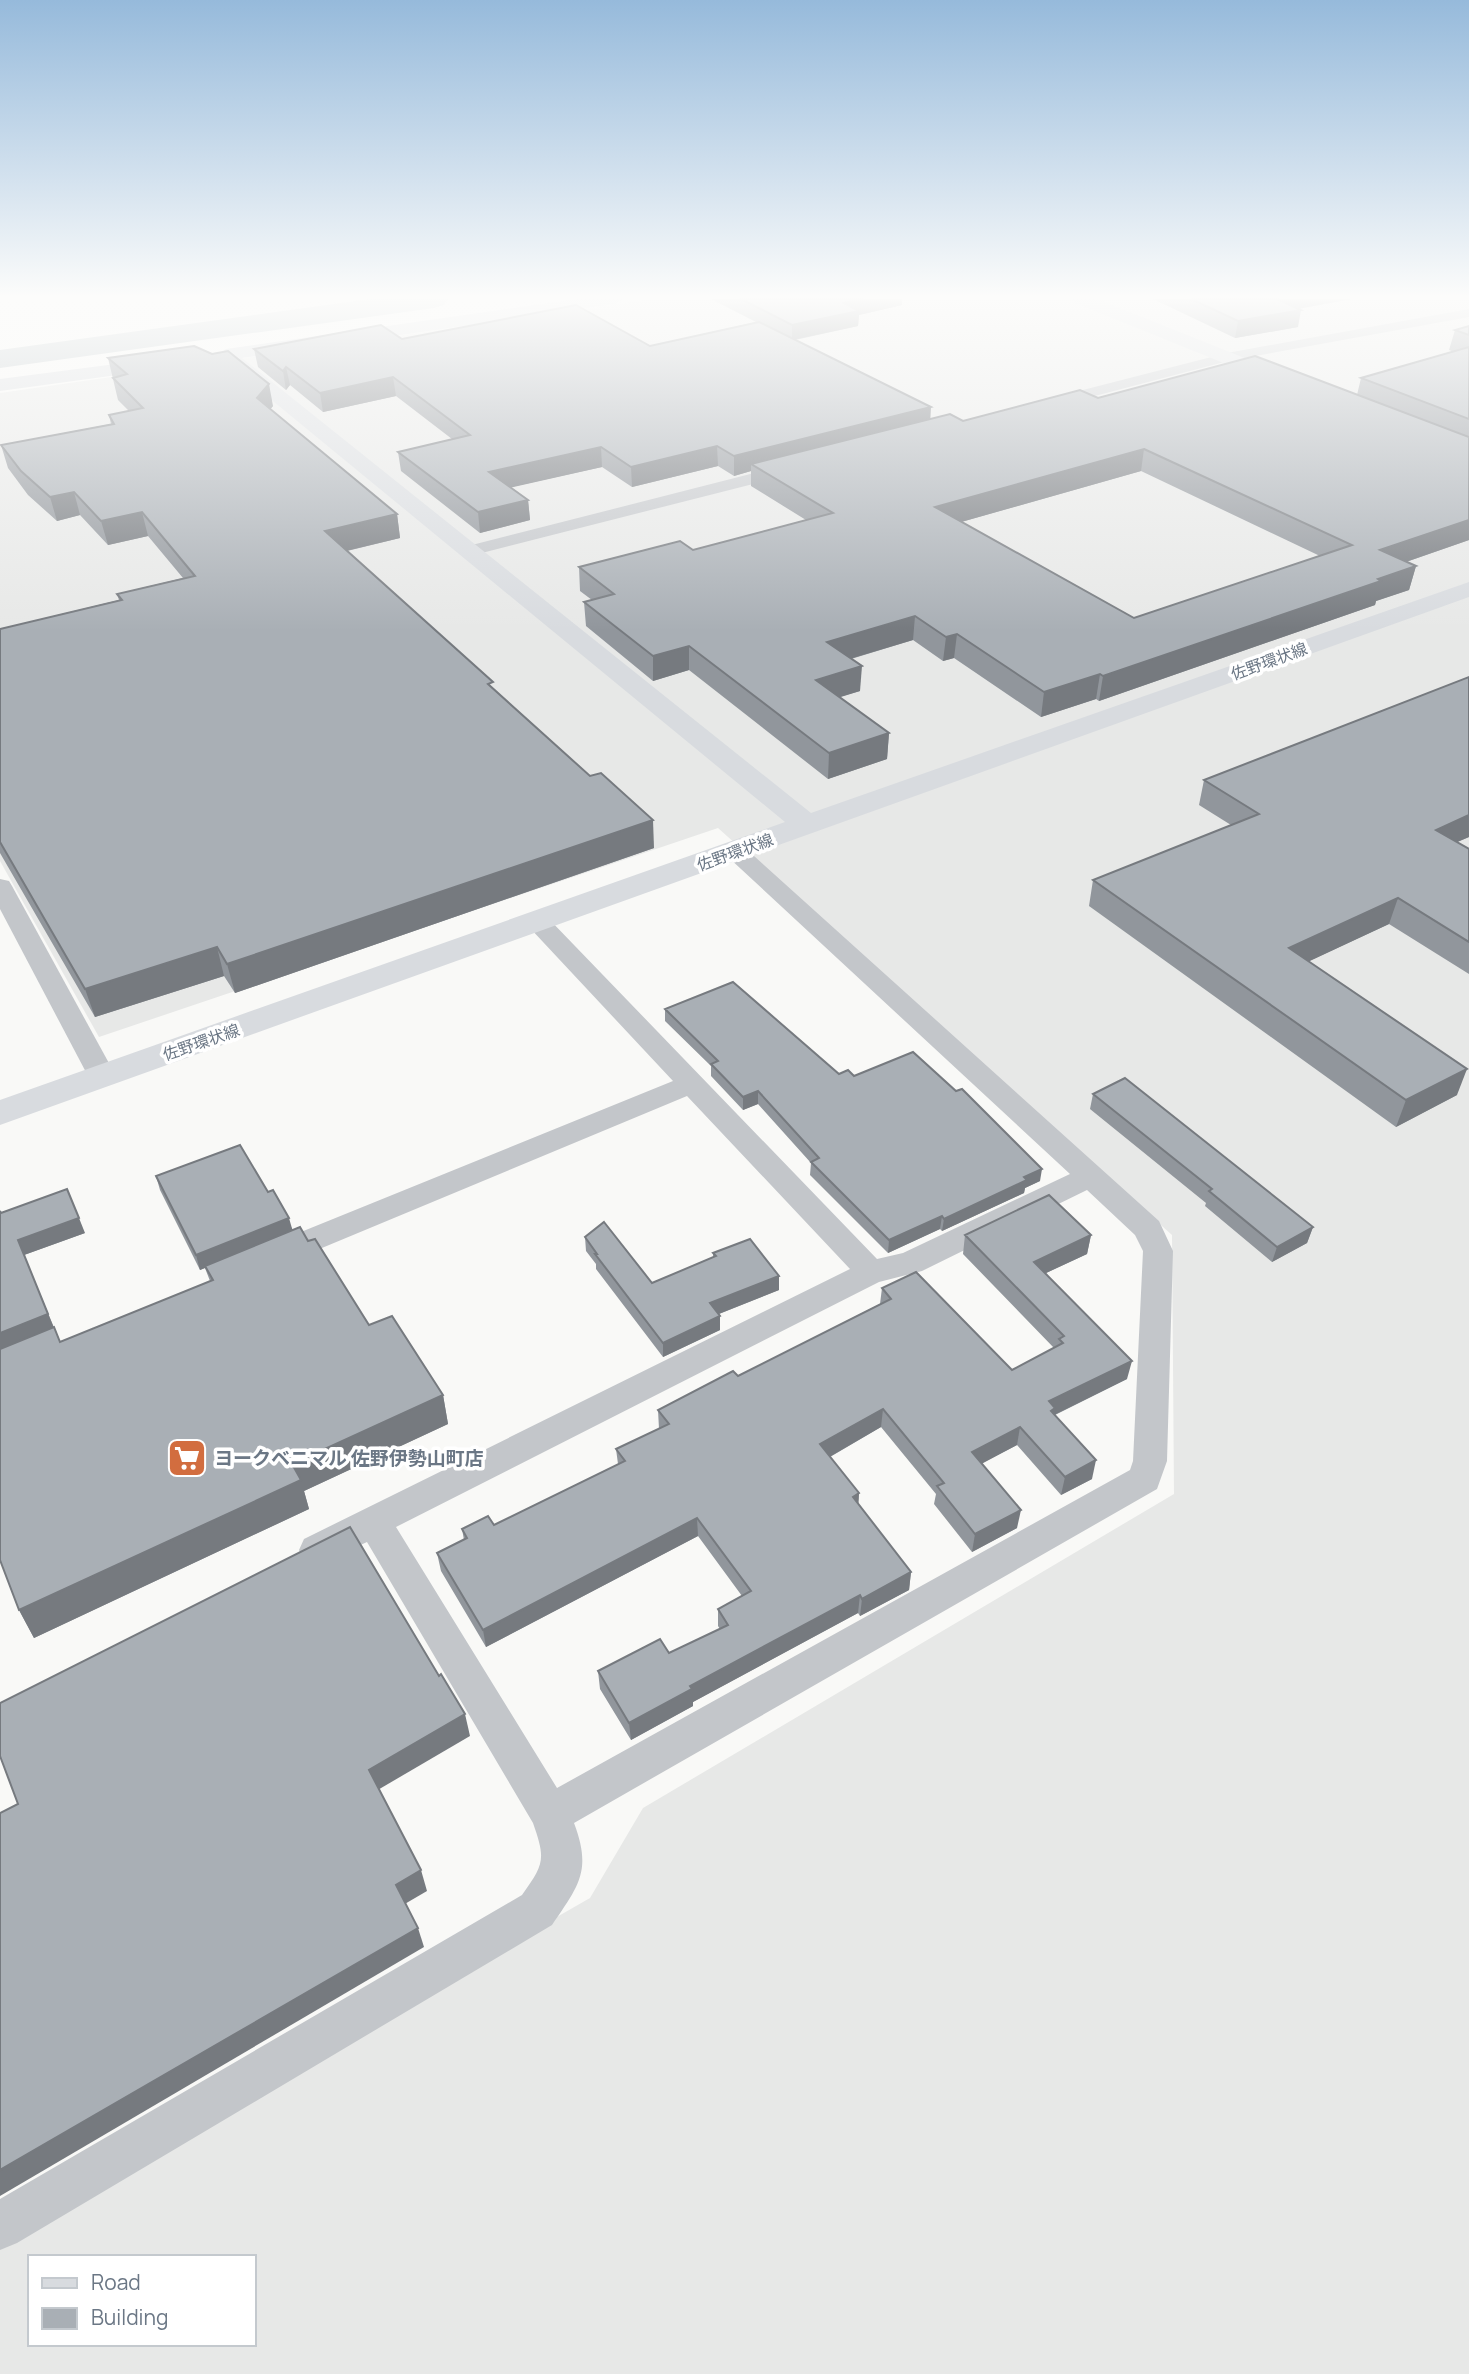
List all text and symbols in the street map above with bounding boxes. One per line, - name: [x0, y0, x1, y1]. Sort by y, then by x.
- street label: 佐野環状線: [1228, 637, 1310, 685]
- street label: 佐野環状線: [694, 828, 776, 876]
- street label: 佐野環状線: [160, 1019, 242, 1065]
- supermarket icon: ヨークベニマル 佐野伊勢山町店: [166, 1437, 208, 1479]
- place label: ヨークベニマル 佐野伊勢山町店: [214, 1445, 484, 1471]
- legend: [28, 2255, 256, 2346]
- text: Road: [91, 2268, 141, 2296]
- text: Building: [91, 2303, 168, 2331]

